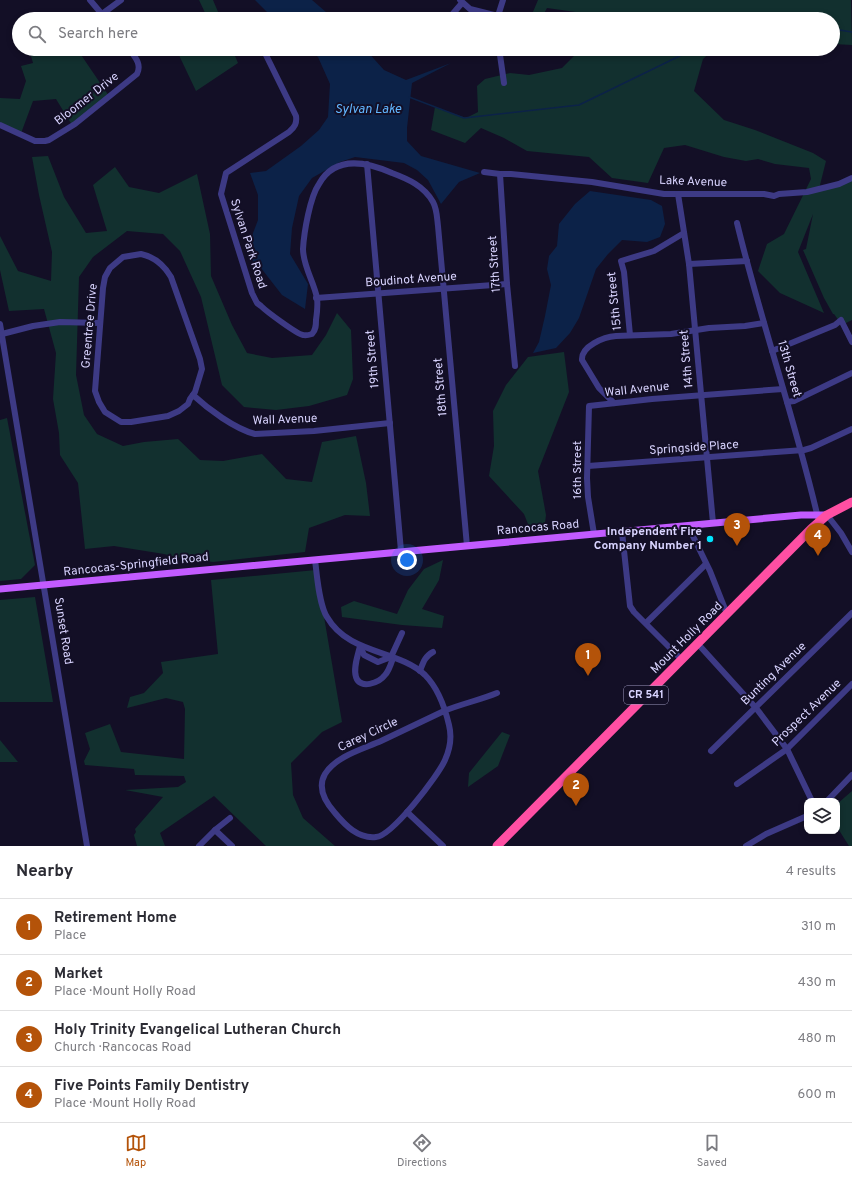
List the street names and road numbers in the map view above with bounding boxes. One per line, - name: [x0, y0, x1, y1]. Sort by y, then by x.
- street label: Bloomer Drive: [52, 69, 122, 129]
- street label: Lake Avenue: [659, 173, 727, 191]
- street label: Sylvan Park Road: [226, 197, 270, 291]
- street label: 17th Street: [485, 235, 505, 293]
- street label: Boudinot Avenue: [365, 269, 457, 291]
- street label: 15th Street: [604, 271, 626, 331]
- street label: Greentree Drive: [78, 283, 102, 369]
- street label: 19th Street: [362, 329, 384, 389]
- street label: 14th Street: [676, 329, 698, 389]
- street label: 13th Street: [773, 339, 805, 399]
- street label: 18th Street: [430, 357, 452, 417]
- street label: Wall Avenue: [604, 379, 670, 401]
- street label: Wall Avenue: [252, 411, 318, 429]
- street label: Springside Place: [649, 437, 739, 459]
- street label: 16th Street: [570, 441, 586, 499]
- street label: Rancocas Road: [496, 516, 580, 540]
- street label: Rancocas-Springfield Road: [63, 549, 209, 581]
- street label: Sunset Road: [50, 596, 76, 666]
- street label: Mount Holly Road: [648, 599, 726, 677]
- street label: Bunting Avenue: [738, 639, 810, 709]
- street label: Prospect Avenue: [769, 676, 845, 750]
- road number: CR 541: [624, 686, 668, 704]
- street label: Carey Circle: [335, 714, 401, 756]

